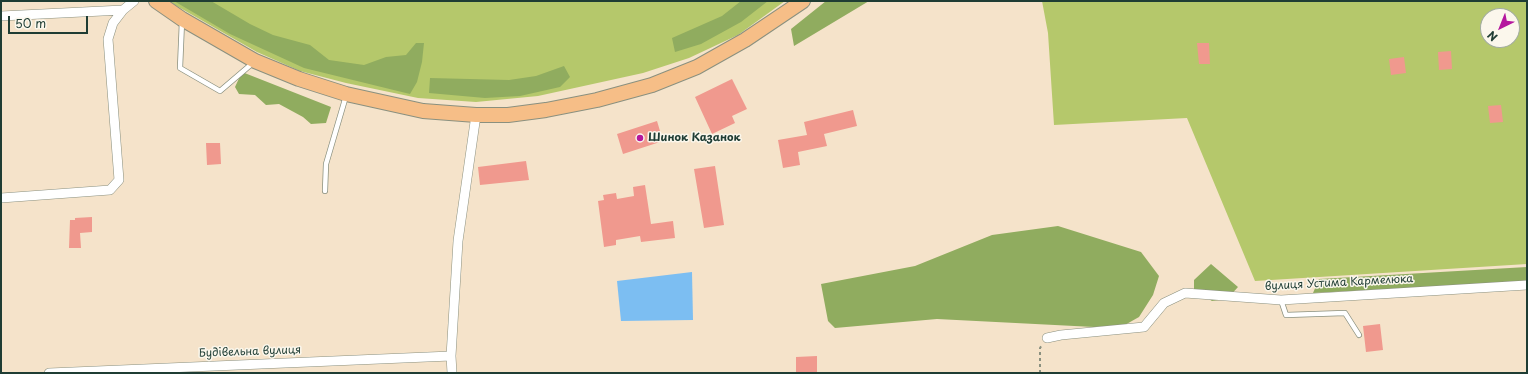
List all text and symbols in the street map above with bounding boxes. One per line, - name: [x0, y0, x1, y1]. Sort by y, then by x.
- scale bar: [10, 8, 90, 34]
- north arrow: [1480, 8, 1520, 48]
- text: 50 m: [15, 14, 46, 32]
- text: N: [1483, 27, 1501, 46]
- place label: Шинок Казанок: [648, 131, 741, 145]
- marker: Шинок Казанок: [635, 133, 645, 143]
- street label: вулиця Устима Кармелюка: [1264, 273, 1414, 293]
- street label: Будівельна вулиця: [199, 344, 301, 360]

